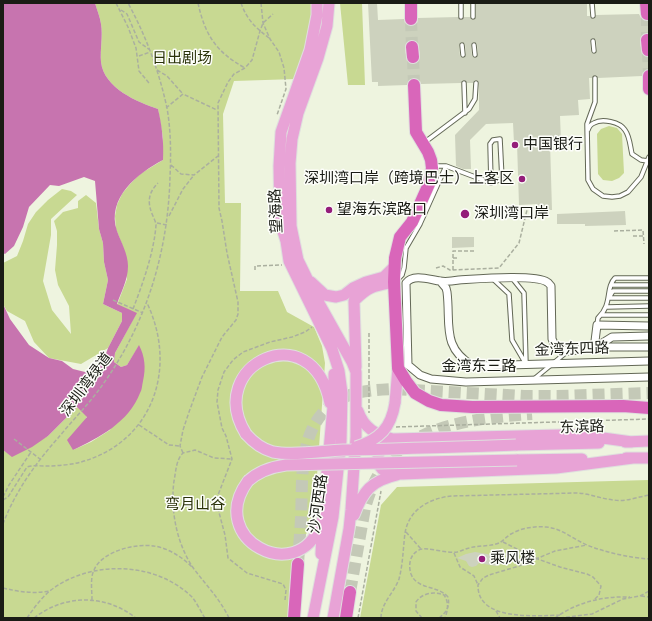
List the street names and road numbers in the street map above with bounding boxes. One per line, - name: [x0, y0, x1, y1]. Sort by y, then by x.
- street label: 望海路: [267, 188, 287, 234]
- street label: 金湾东四路: [534, 340, 610, 360]
- street label: 深圳湾绿道: [57, 350, 117, 420]
- street label: 金湾东三路: [442, 358, 516, 376]
- street label: 东滨路: [559, 418, 605, 438]
- street label: 沙河西路: [306, 473, 332, 535]

